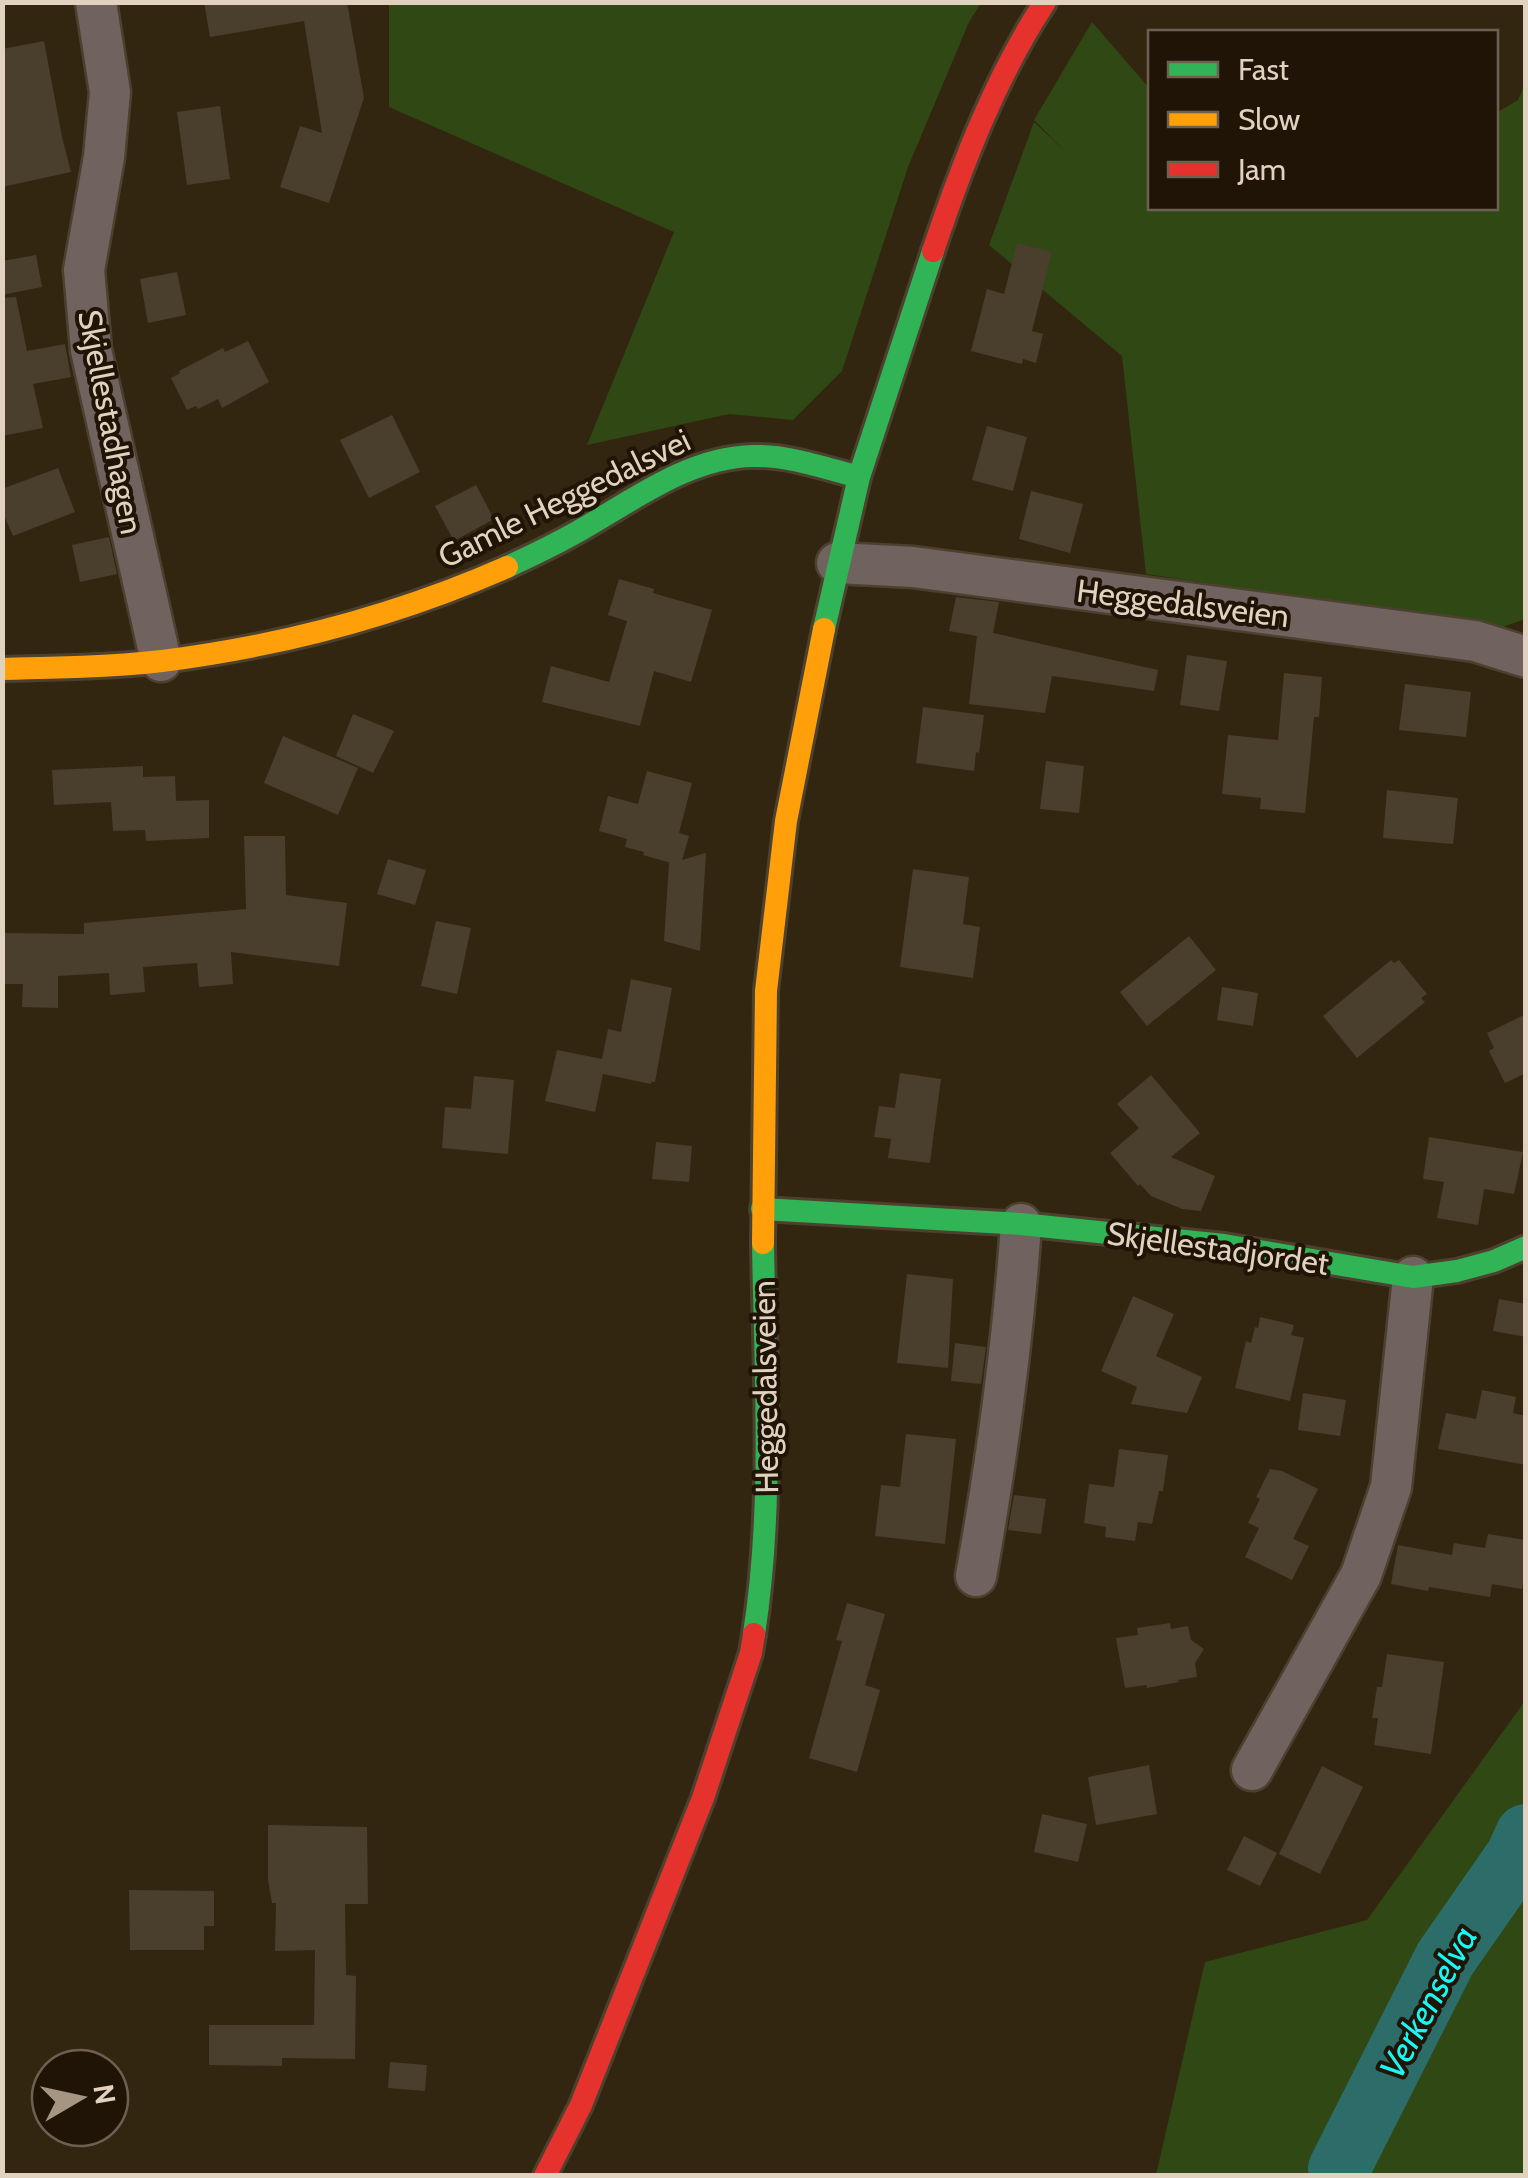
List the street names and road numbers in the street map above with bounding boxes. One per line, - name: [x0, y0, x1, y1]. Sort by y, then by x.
- street label: Skjellestadhagen: [70, 307, 152, 537]
- street label: Gamle Heggedalsvei: [432, 420, 696, 576]
- street label: Heggedalsveien: [1075, 571, 1291, 635]
- street label: Skjellestadjordet: [1105, 1213, 1332, 1283]
- street label: Heggedalsveien: [744, 1280, 786, 1494]

